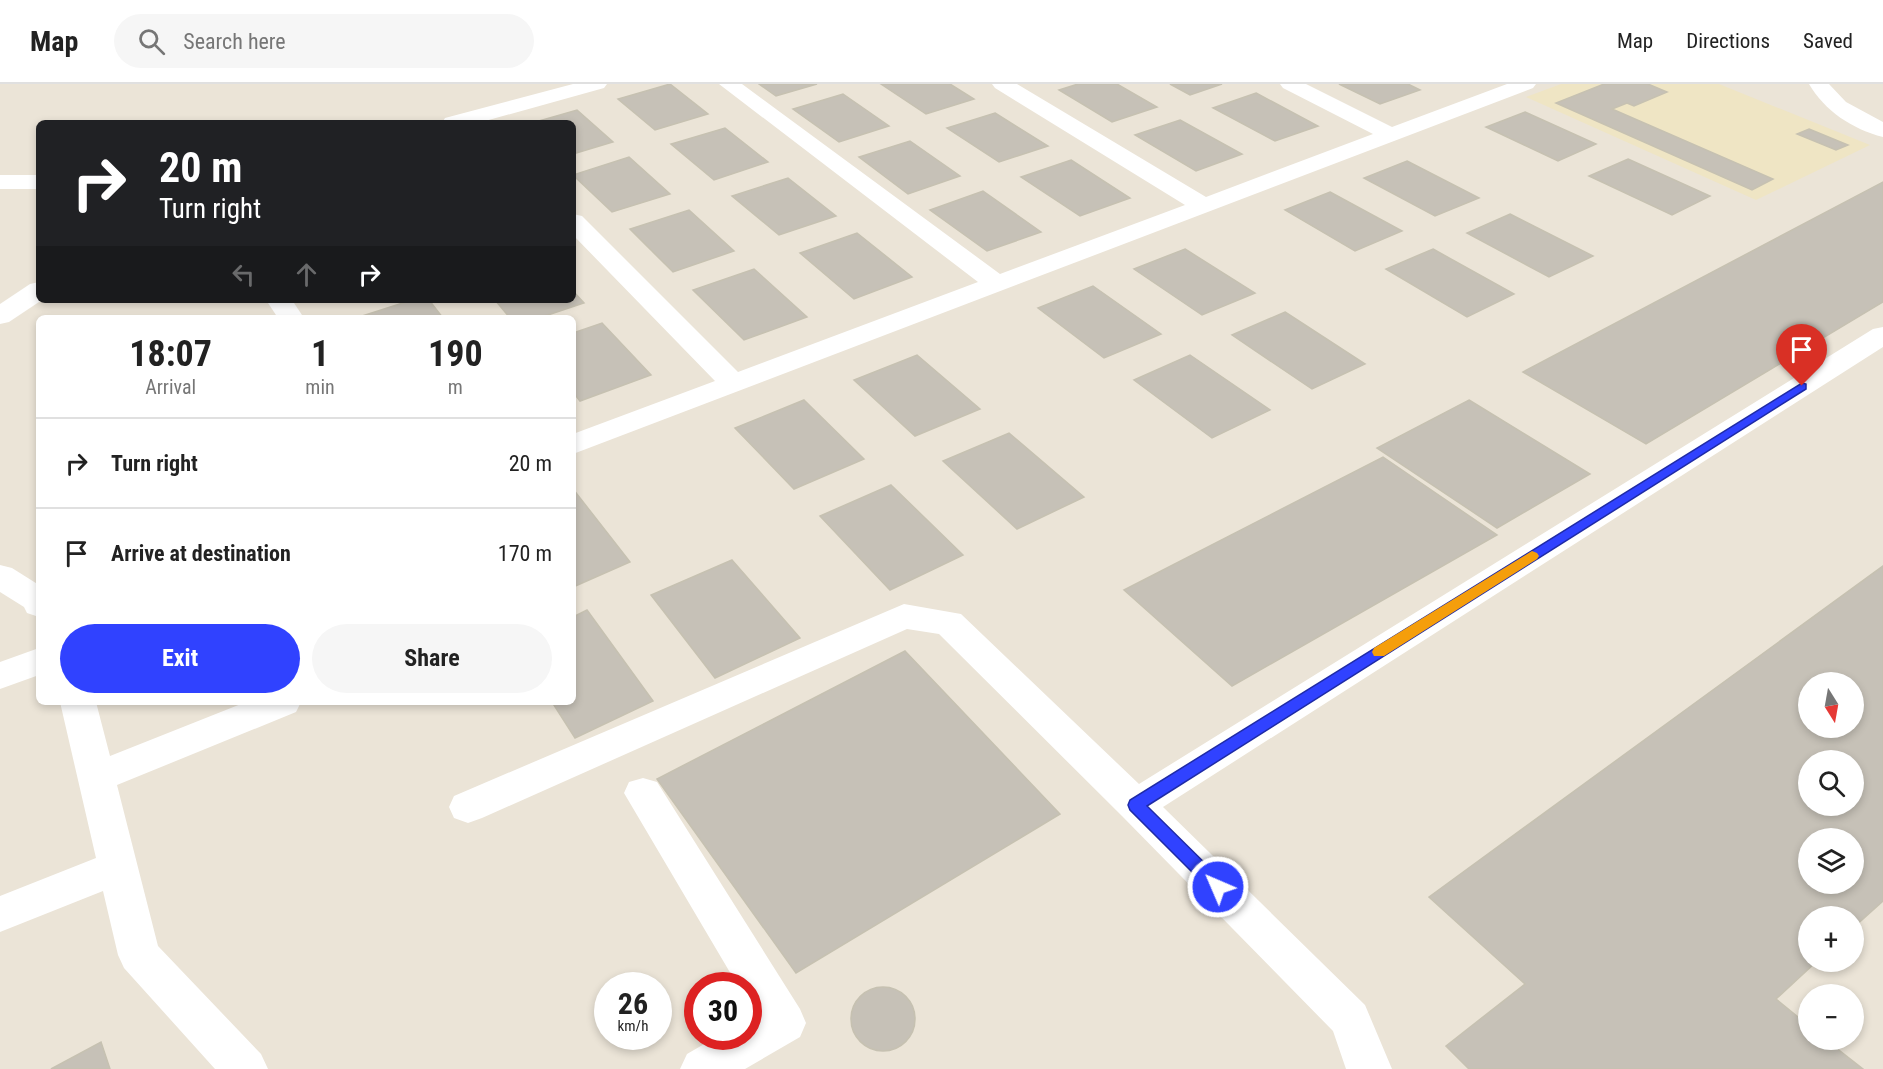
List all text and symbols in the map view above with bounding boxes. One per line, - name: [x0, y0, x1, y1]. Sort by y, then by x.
- search box: [114, 14, 534, 68]
- text: Map: [30, 25, 78, 58]
- icon: search: [135, 25, 168, 58]
- text: Search here: [183, 29, 286, 54]
- text: Map: [1617, 29, 1653, 53]
- text: Directions: [1686, 29, 1770, 53]
- text: Saved: [1803, 29, 1853, 53]
- text: 20 m: [159, 143, 242, 192]
- icon: right: [60, 144, 138, 222]
- text: Turn right: [159, 193, 261, 225]
- icon: left: [227, 258, 260, 291]
- icon: ahead: [290, 258, 323, 291]
- icon: right: [353, 258, 386, 291]
- pin: [1776, 324, 1827, 386]
- text: 18:07: [129, 333, 212, 375]
- text: 1: [311, 333, 329, 375]
- text: 190: [428, 333, 483, 375]
- icon: arrive: [1785, 333, 1818, 366]
- text: Arrival: [145, 375, 196, 399]
- text: min: [305, 375, 335, 399]
- text: m: [448, 375, 463, 399]
- icon: right: [60, 447, 93, 480]
- text: Turn right: [111, 451, 198, 476]
- text: 20 m: [509, 451, 552, 476]
- icon: arrive: [60, 537, 93, 570]
- text: Arrive at destination: [111, 541, 291, 566]
- text: 170 m: [498, 541, 552, 566]
- button: Exit: [60, 624, 300, 693]
- button: Share: [312, 624, 552, 693]
- north arrow: [1798, 672, 1864, 738]
- map controls: [1798, 672, 1864, 1050]
- button: search: [1798, 750, 1864, 816]
- button: layers: [1798, 828, 1864, 894]
- position arrow: [1186, 855, 1250, 919]
- button: +: [1798, 906, 1864, 972]
- speed limit sign: 30: [684, 972, 762, 1050]
- button: −: [1798, 984, 1864, 1050]
- text: 26: [618, 986, 648, 1021]
- text: km/h: [618, 1017, 648, 1035]

